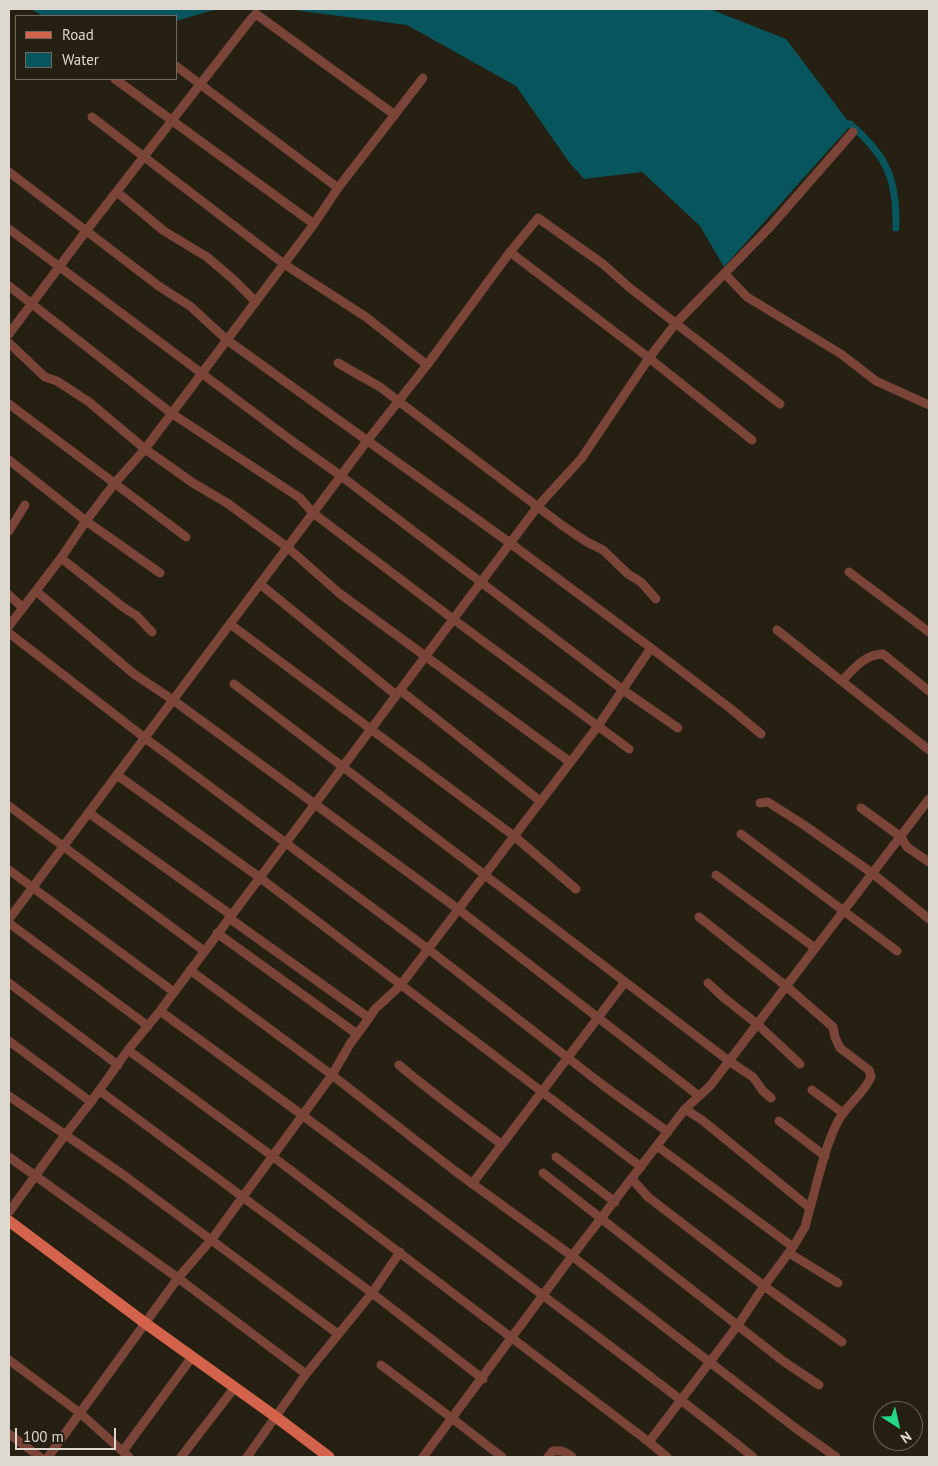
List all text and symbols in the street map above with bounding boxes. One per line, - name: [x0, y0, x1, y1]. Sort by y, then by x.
- legend: [15, 15, 178, 80]
- text: Road: [62, 25, 94, 44]
- text: Water: [62, 50, 99, 69]
- north arrow: [873, 1401, 923, 1451]
- scale bar: [18, 1418, 119, 1450]
- text: 100 m: [23, 1427, 64, 1446]
- text: N: [897, 1427, 915, 1447]

